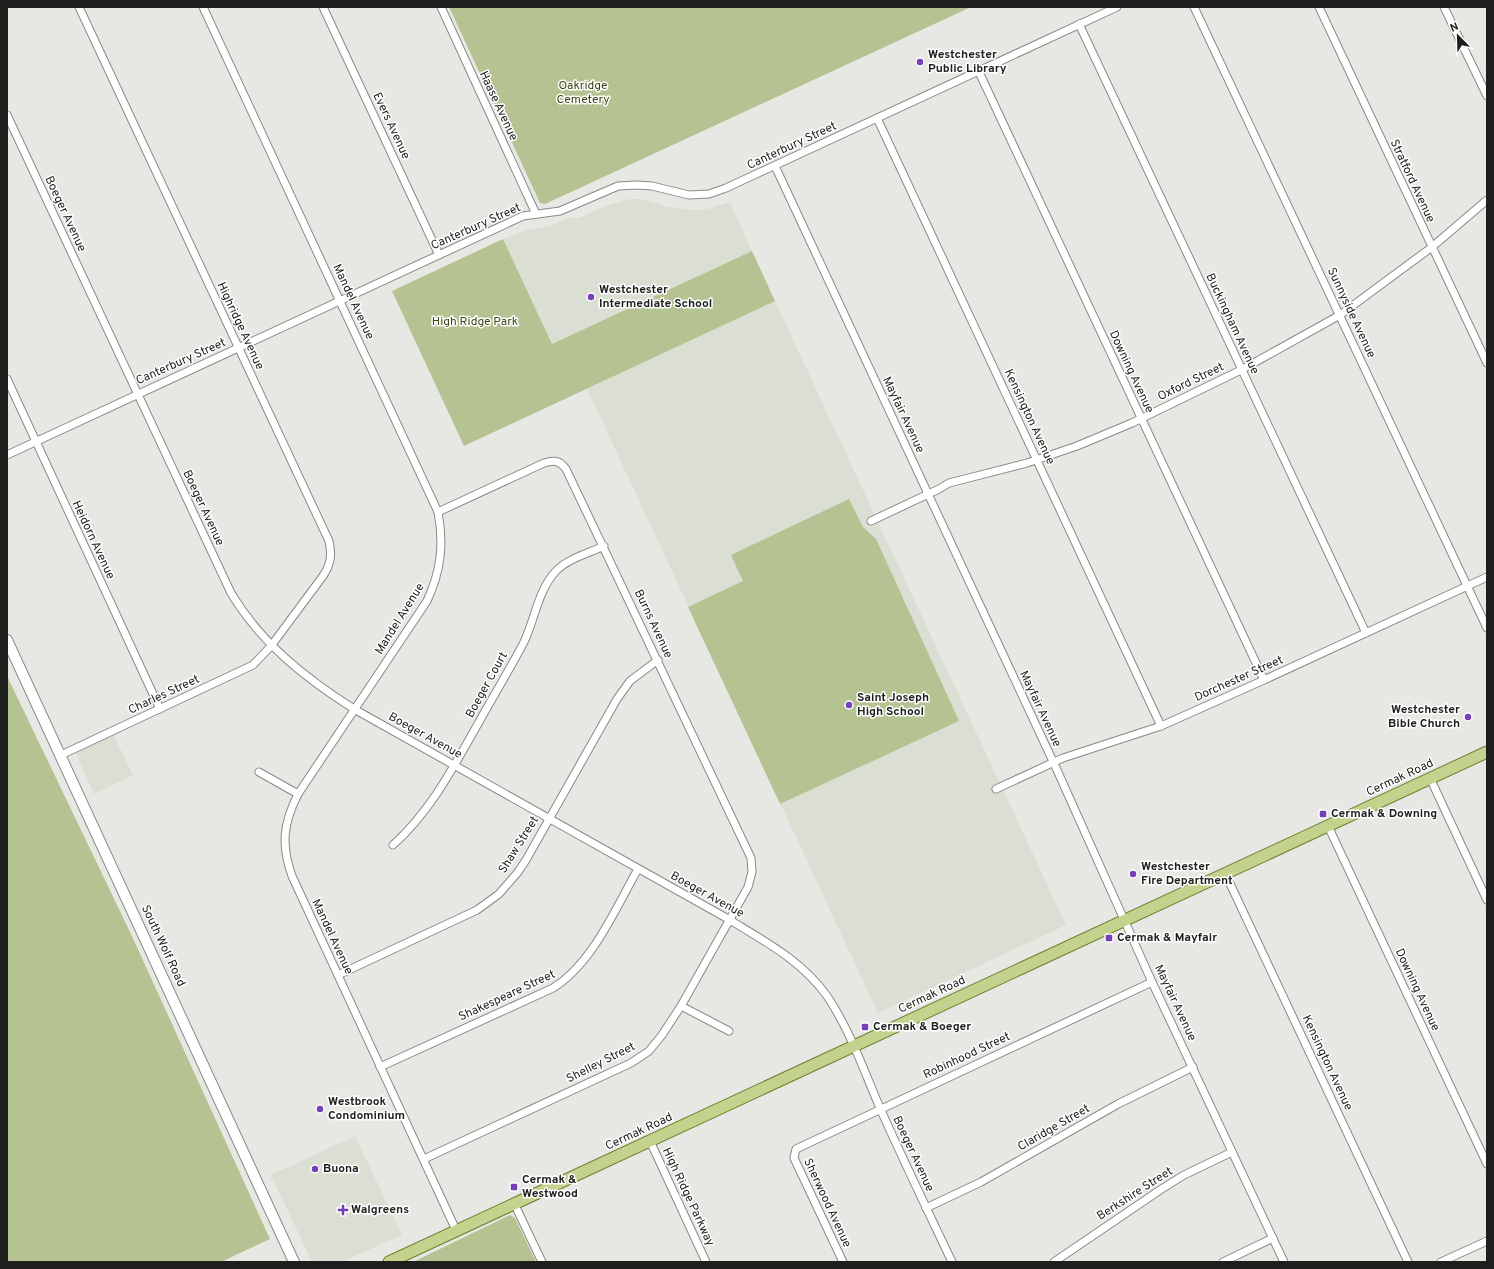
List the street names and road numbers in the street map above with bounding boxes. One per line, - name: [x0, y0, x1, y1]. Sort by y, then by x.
- street label: Haase Avenue: [475, 69, 521, 143]
- street label: Evers Avenue: [369, 90, 413, 162]
- street label: Canterbury Street: [745, 118, 839, 174]
- street label: Stratford Avenue: [1386, 137, 1438, 225]
- street label: Boeger Avenue: [40, 173, 90, 255]
- street label: Canterbury Street: [428, 200, 524, 254]
- street label: Mandel Avenue: [329, 262, 377, 342]
- street label: Sunnyside Avenue: [1323, 265, 1379, 361]
- street label: Buckingham Avenue: [1202, 271, 1262, 377]
- street label: Highridge Avenue: [213, 280, 267, 372]
- street label: Downing Avenue: [1105, 328, 1157, 416]
- street label: Canterbury Street: [133, 335, 229, 389]
- street label: Oxford Street: [1155, 359, 1227, 405]
- street label: Kensington Avenue: [1000, 367, 1058, 467]
- street label: Mayfair Avenue: [878, 374, 928, 456]
- street label: Boeger Avenue: [178, 467, 228, 549]
- street label: Heidorn Avenue: [68, 498, 118, 582]
- street label: Mandel Avenue: [372, 580, 428, 658]
- street label: Burns Avenue: [630, 587, 676, 661]
- street label: Boeger Court: [462, 649, 512, 721]
- street label: Dorchester Street: [1192, 652, 1286, 706]
- street label: Mayfair Avenue: [1015, 668, 1065, 750]
- street label: Charles Street: [126, 672, 202, 718]
- street label: Boeger Avenue: [385, 709, 465, 763]
- street label: Cermak Road: [1364, 755, 1436, 801]
- street label: Shaw Street: [495, 813, 543, 877]
- street label: Boeger Avenue: [667, 868, 747, 922]
- street label: Mandel Avenue: [308, 897, 356, 977]
- street label: South Wolf Road: [137, 903, 189, 989]
- street label: Downing Avenue: [1391, 946, 1443, 1034]
- street label: Mayfair Avenue: [1150, 962, 1200, 1044]
- street label: Shakespeare Street: [456, 967, 558, 1025]
- street label: Cermak Road: [896, 972, 968, 1018]
- street label: Kensington Avenue: [1298, 1013, 1356, 1113]
- street label: Robinhood Street: [921, 1029, 1013, 1083]
- street label: Shelley Street: [564, 1039, 638, 1087]
- street label: Claridge Street: [1015, 1101, 1093, 1155]
- street label: Cermak Road: [603, 1109, 675, 1155]
- street label: Boeger Avenue: [888, 1113, 938, 1195]
- street label: High Ridge Parkway: [658, 1145, 718, 1249]
- street label: Sherwood Avenue: [799, 1156, 855, 1250]
- street label: Berkshire Street: [1094, 1163, 1176, 1225]

